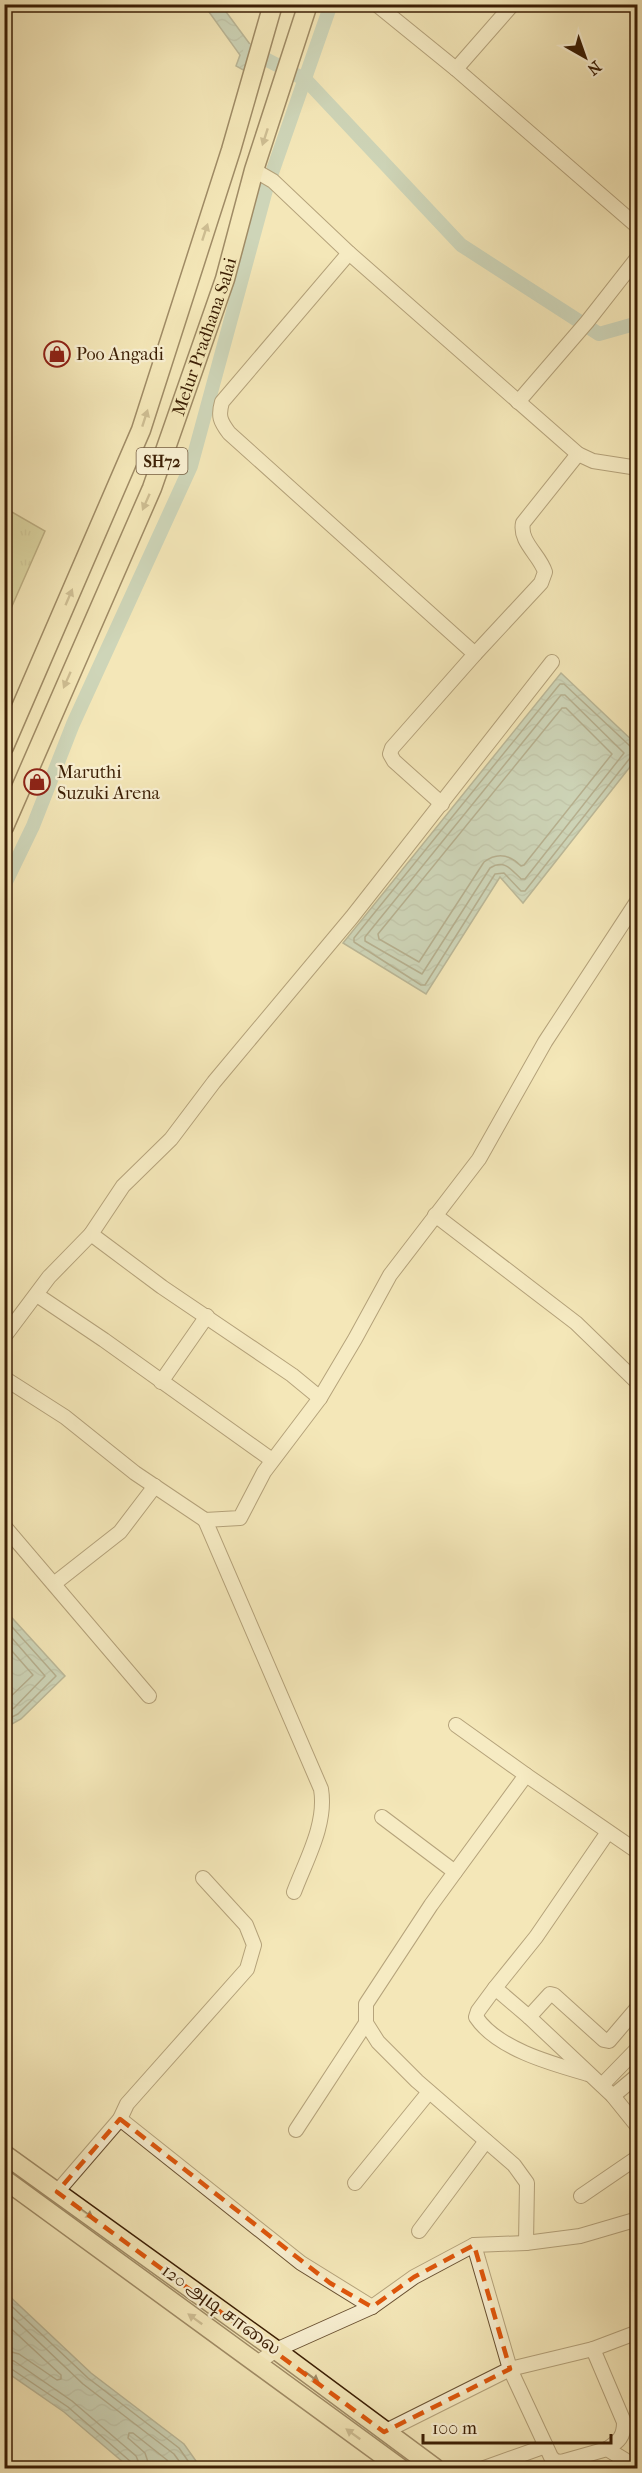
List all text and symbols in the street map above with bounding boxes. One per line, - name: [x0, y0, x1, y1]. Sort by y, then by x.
- north arrow: [555, 27, 615, 87]
- text: N: [583, 57, 605, 80]
- one-way arrow: [259, 128, 269, 146]
- one-way arrow: [200, 223, 210, 241]
- street label: Melur Pradhana Salai: [168, 255, 241, 419]
- shop icon: Poo Angadi: [42, 339, 72, 369]
- place label: Poo Angadi: [76, 344, 164, 365]
- one-way arrow: [141, 409, 150, 427]
- road number: SH72: [136, 448, 188, 474]
- one-way arrow: [141, 493, 151, 511]
- one-way arrow: [65, 588, 74, 606]
- one-way arrow: [62, 671, 71, 689]
- place label: Maruthi Suzuki Arena: [57, 762, 161, 804]
- shop icon: Maruthi Suzuki Arena: [22, 767, 52, 797]
- one-way arrow: [78, 2207, 94, 2218]
- street label: 120 அடி சாலை: [157, 2260, 284, 2361]
- one-way arrow: [188, 2313, 204, 2325]
- one-way arrow: [304, 2370, 319, 2382]
- scale bar: [423, 2407, 610, 2445]
- text: 100 m: [432, 2418, 477, 2439]
- one-way arrow: [345, 2428, 361, 2440]

